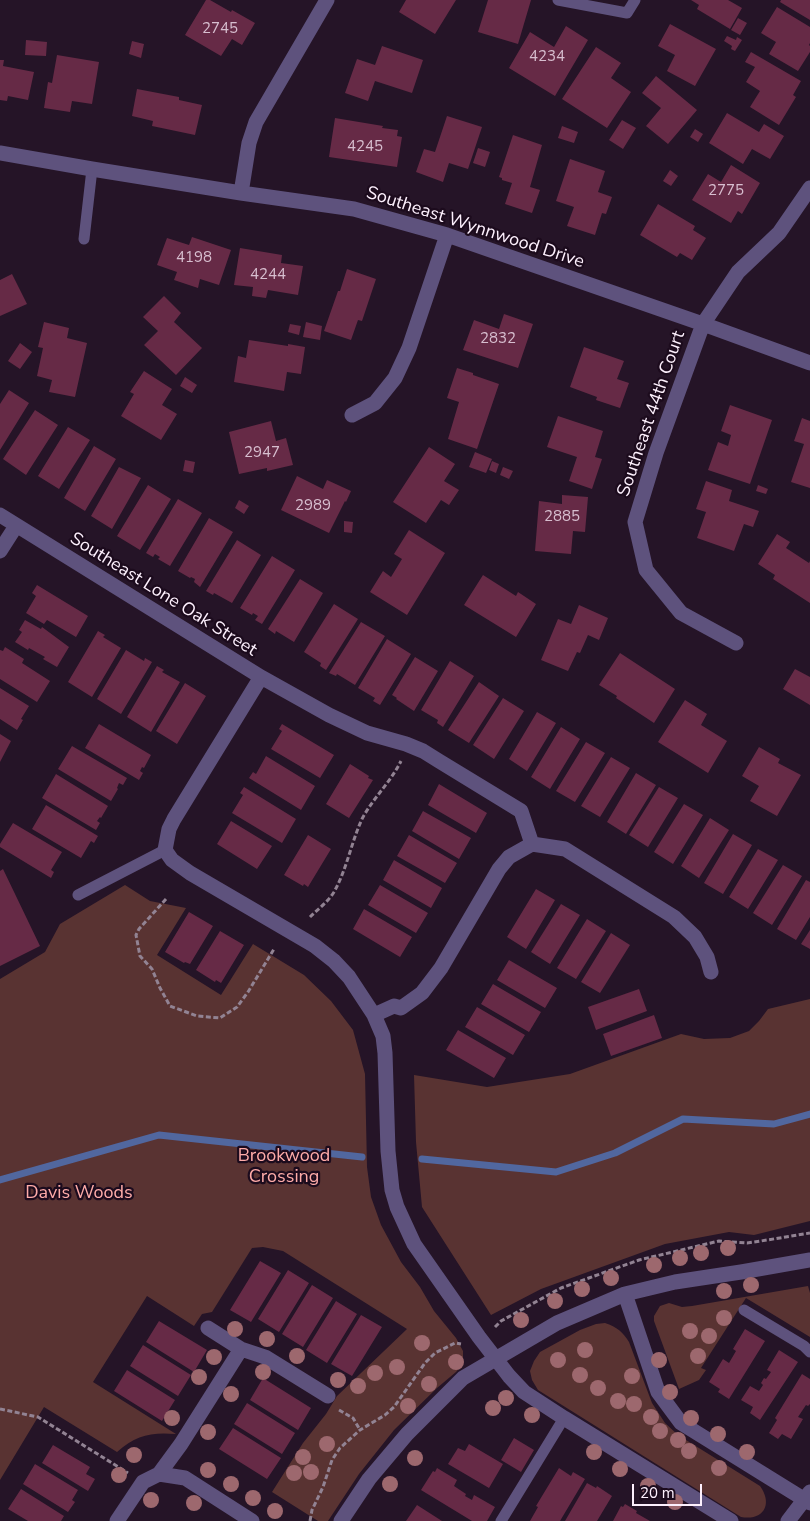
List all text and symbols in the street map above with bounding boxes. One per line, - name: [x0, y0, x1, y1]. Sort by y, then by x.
- house number: 2745: [202, 20, 238, 38]
- house number: 4234: [529, 48, 565, 66]
- house number: 4245: [347, 138, 383, 156]
- street label: Southeast Wynnwood Drive: [363, 182, 587, 274]
- house number: 2775: [708, 182, 744, 200]
- house number: 4198: [176, 249, 212, 267]
- house number: 4244: [250, 266, 286, 284]
- street label: Southeast 44th Court: [613, 328, 691, 500]
- house number: 2832: [480, 330, 516, 348]
- house number: 2947: [244, 444, 280, 462]
- house number: 2989: [295, 497, 331, 515]
- house number: 2885: [544, 508, 580, 526]
- street label: Southeast Lone Oak Street: [65, 528, 261, 662]
- park label: Brookwood Crossing: [238, 1146, 330, 1188]
- park label: Davis Woods: [25, 1183, 133, 1205]
- scale bar: [635, 1474, 705, 1506]
- text: 20 m: [640, 1483, 675, 1503]

